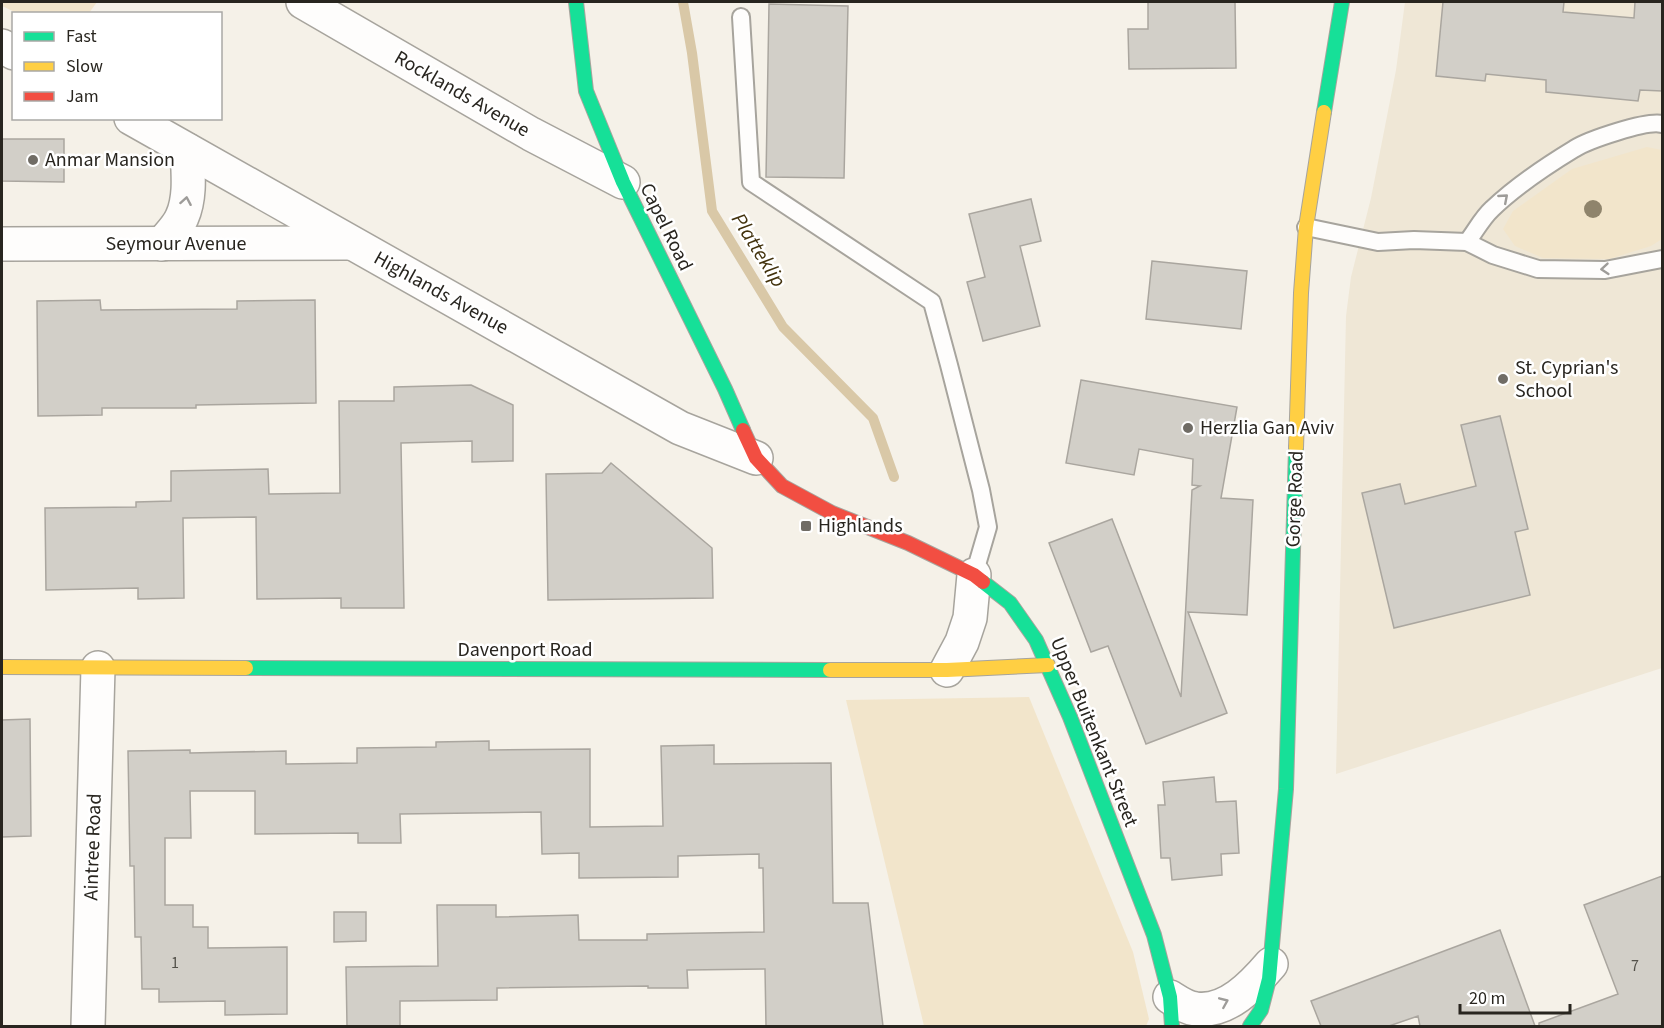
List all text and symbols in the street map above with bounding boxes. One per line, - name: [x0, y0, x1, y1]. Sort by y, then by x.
- legend: [12, 12, 222, 120]
- text: Fast: [66, 24, 97, 49]
- street label: Rocklands Avenue: [389, 44, 535, 144]
- text: Slow: [66, 54, 103, 79]
- text: Jam: [66, 84, 99, 109]
- place label: Anmar Mansion: [45, 146, 175, 174]
- marker: Anmar Mansion: [26, 153, 40, 167]
- street label: Capel Road: [633, 178, 699, 276]
- one-way arrow: [1497, 194, 1508, 205]
- one-way arrow: [179, 196, 192, 206]
- water label: Platteklip: [724, 207, 794, 293]
- street label: Seymour Avenue: [106, 230, 247, 258]
- street label: Highlands Avenue: [369, 244, 514, 342]
- one-way arrow: [1600, 262, 1610, 275]
- place label: St. Cyprian's School: [1515, 354, 1619, 405]
- marker: St. Cyprian's School: [1496, 372, 1510, 386]
- place label: Herzlia Gan Aviv: [1200, 414, 1335, 442]
- marker: Herzlia Gan Aviv: [1181, 421, 1195, 435]
- street label: Gorge Road: [1279, 450, 1311, 548]
- place label: Highlands: [818, 512, 903, 540]
- marker: Highlands: [799, 519, 813, 533]
- street label: Upper Buitenkant Street: [1043, 633, 1145, 831]
- street label: Davenport Road: [457, 636, 593, 664]
- street label: Aintree Road: [77, 793, 109, 901]
- house number: 1: [171, 952, 179, 974]
- house number: 7: [1631, 955, 1639, 977]
- scale bar: [1460, 977, 1570, 1015]
- text: 20 m: [1469, 986, 1505, 1011]
- one-way arrow: [1218, 998, 1229, 1010]

